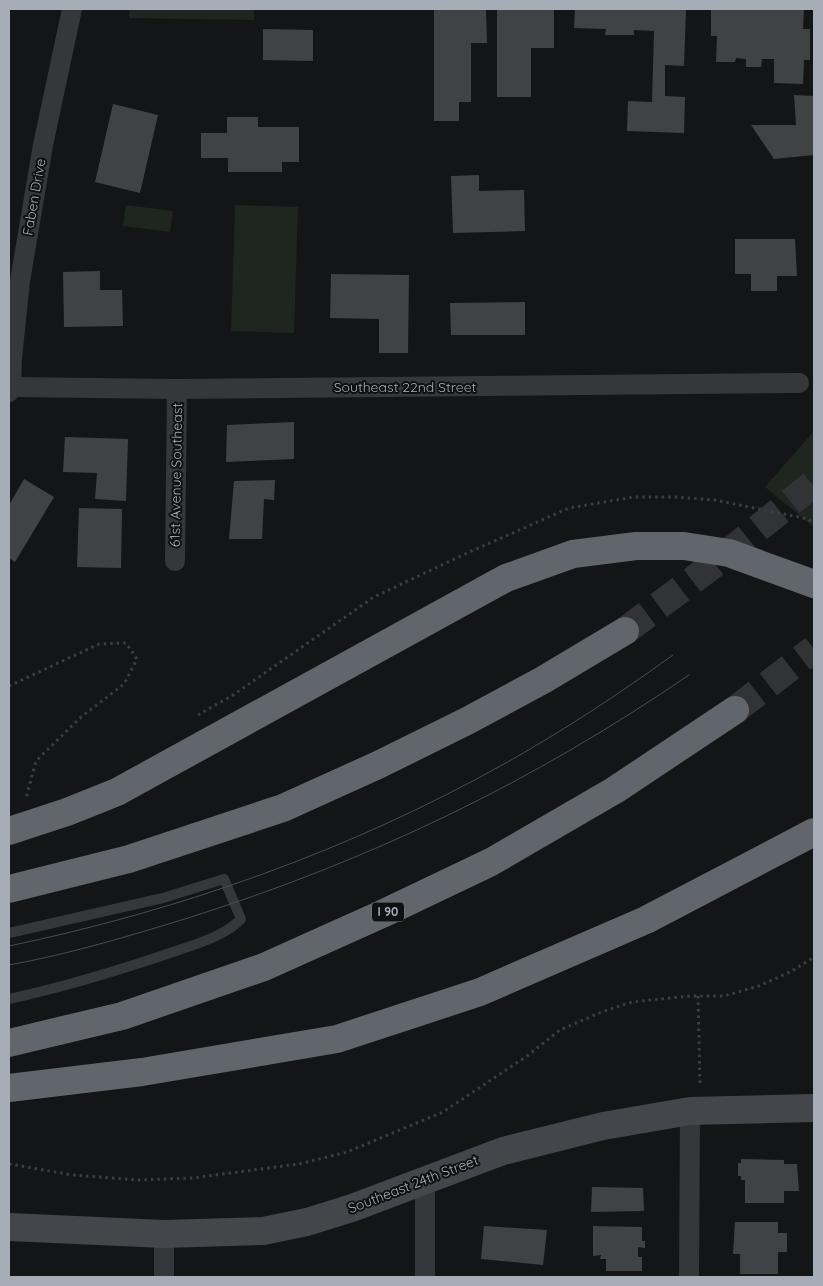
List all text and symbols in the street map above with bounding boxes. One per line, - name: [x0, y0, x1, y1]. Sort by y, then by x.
- street label: Faben Drive: [18, 157, 50, 237]
- street label: Southeast 22nd Street: [334, 378, 477, 396]
- street label: 61st Avenue Southeast: [166, 402, 186, 547]
- road number: I 90: [372, 902, 404, 922]
- street label: Southeast 24th Street: [345, 1151, 481, 1217]

